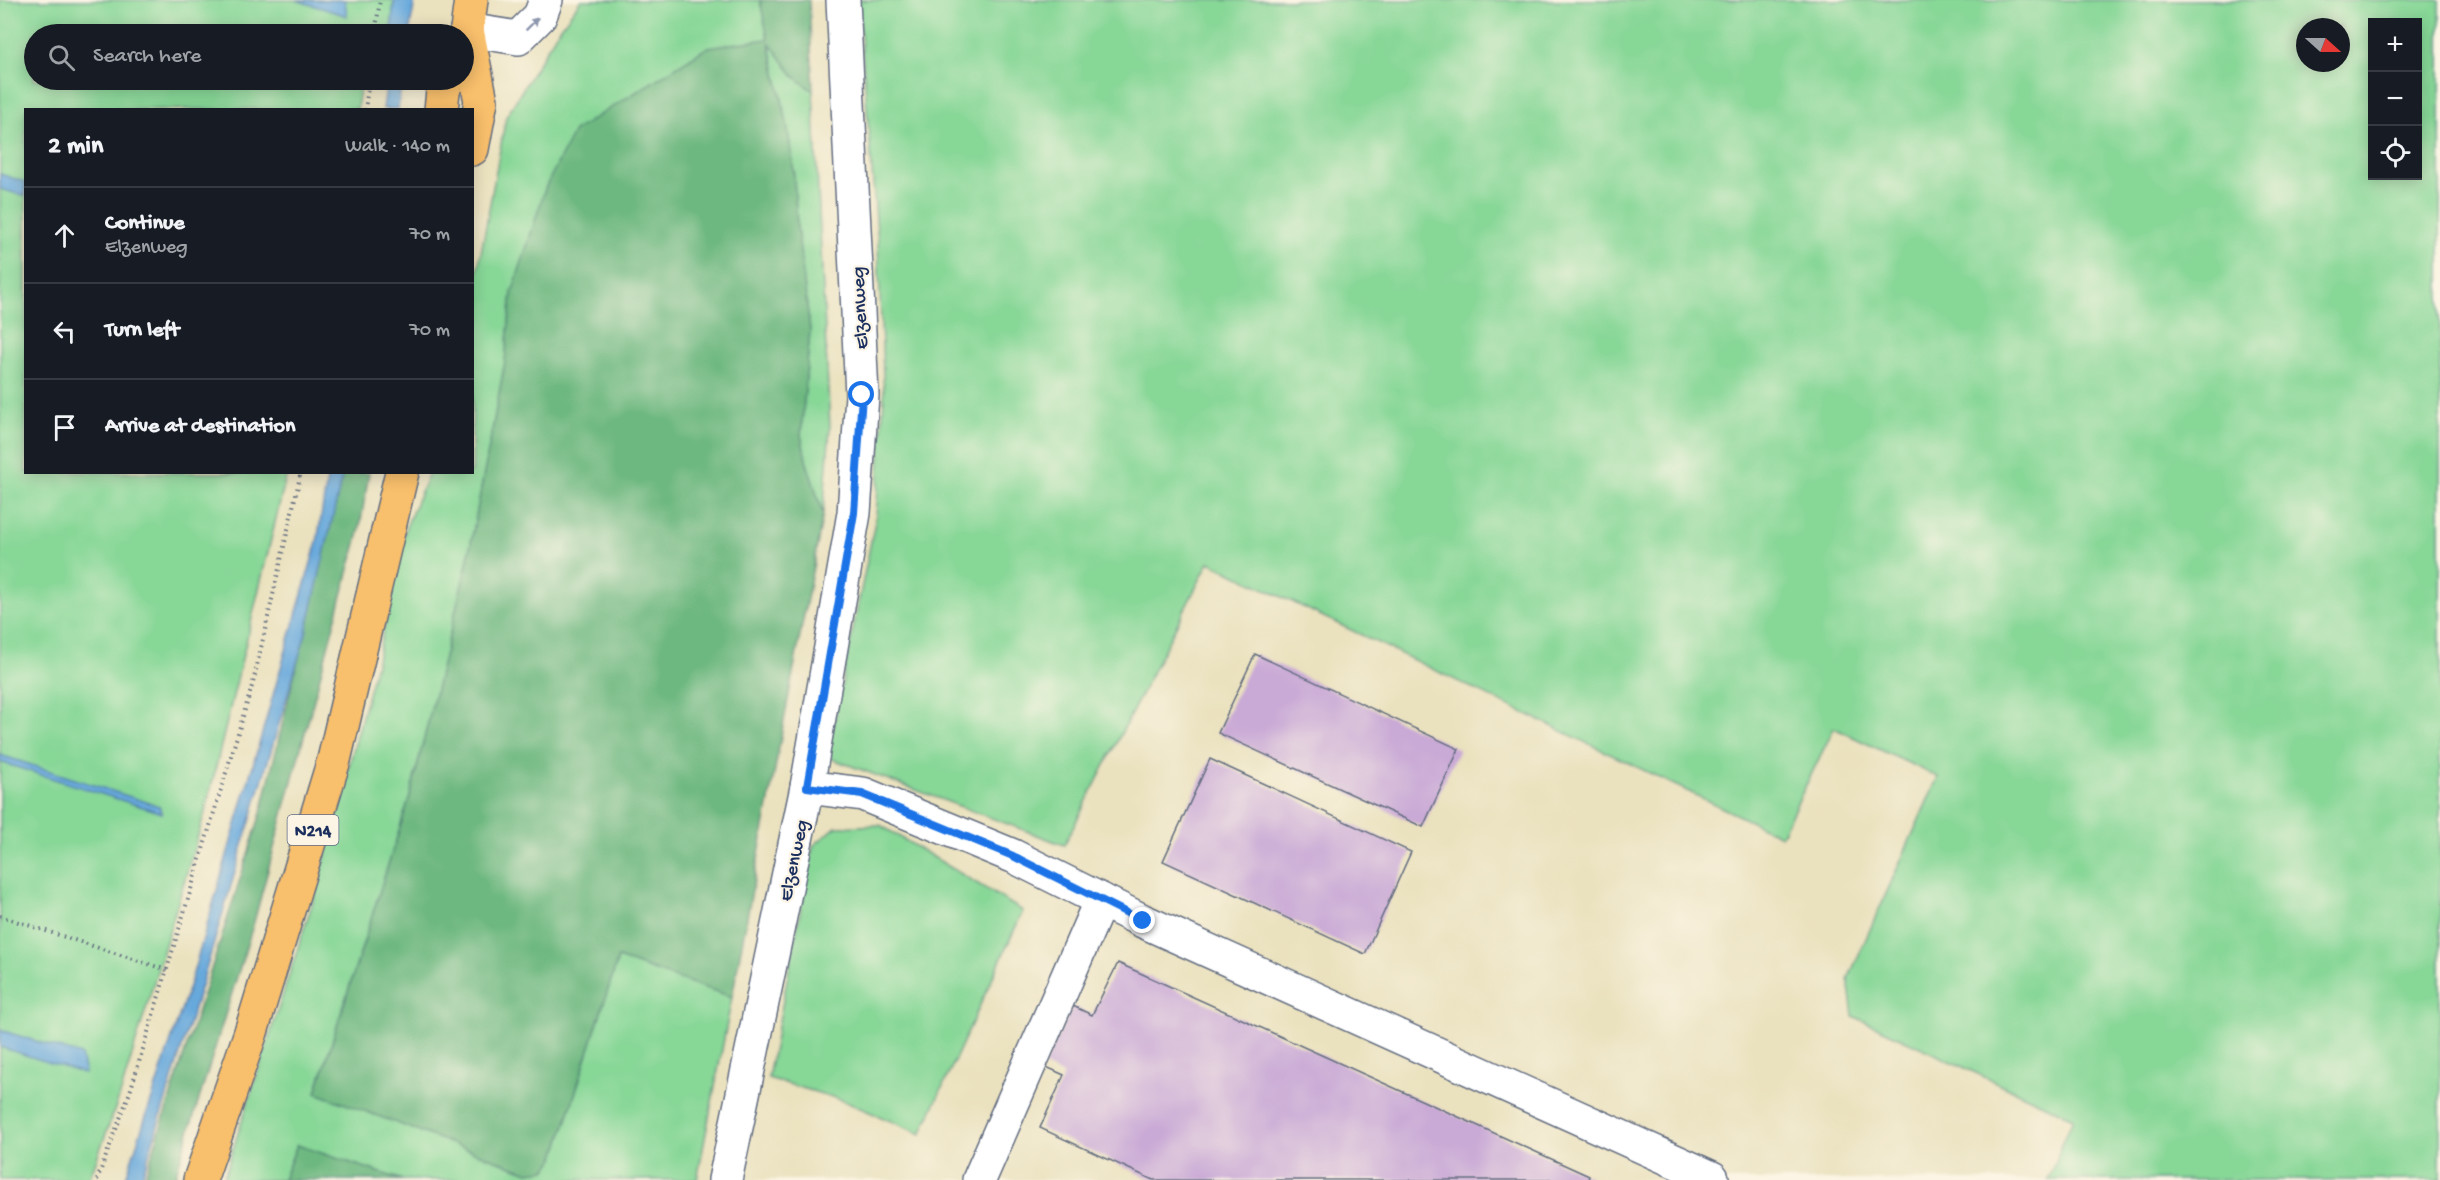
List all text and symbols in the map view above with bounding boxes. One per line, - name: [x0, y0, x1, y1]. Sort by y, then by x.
- one-way arrow: [524, 17, 539, 31]
- north arrow: [2296, 18, 2350, 72]
- map controls: [2368, 18, 2422, 180]
- button: +: [2368, 18, 2422, 72]
- search box: [24, 24, 474, 90]
- icon: search: [45, 41, 78, 74]
- text: Search here: [93, 44, 201, 70]
- button: −: [2368, 72, 2422, 126]
- button: locate: [2368, 126, 2422, 180]
- text: 2 min: [48, 132, 103, 163]
- text: Walk · 140 m: [345, 136, 450, 159]
- text: Continue: [105, 211, 185, 237]
- icon: ahead: [48, 219, 81, 252]
- text: 70 m: [409, 224, 450, 247]
- text: Elzenweg: [105, 237, 188, 260]
- street label: Elzenweg: [848, 266, 875, 350]
- icon: left: [48, 315, 81, 348]
- text: Turn left: [105, 318, 179, 344]
- text: 70 m: [409, 320, 450, 343]
- route start: [848, 381, 874, 407]
- icon: arrive: [48, 411, 81, 444]
- text: Arrive at destination: [105, 414, 295, 440]
- road number: N214: [288, 815, 338, 845]
- street label: Elzenweg: [776, 818, 815, 904]
- route end: [1129, 907, 1155, 933]

